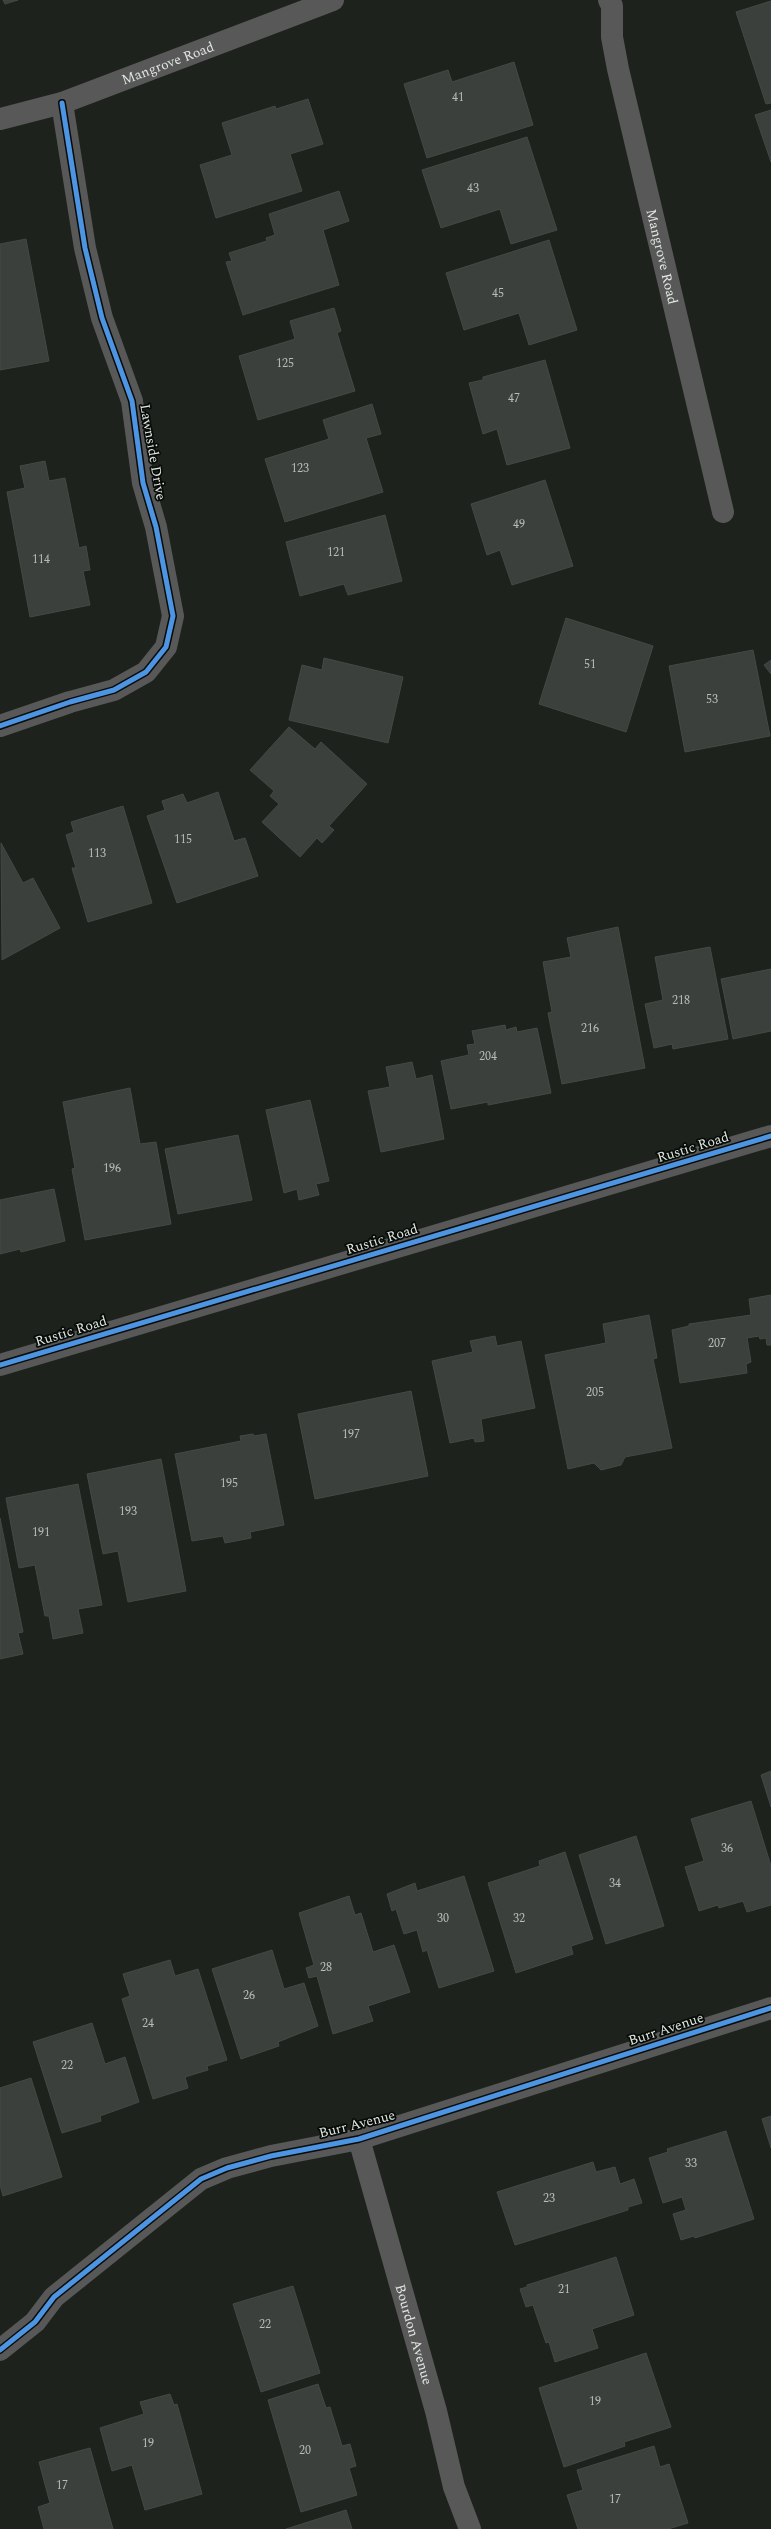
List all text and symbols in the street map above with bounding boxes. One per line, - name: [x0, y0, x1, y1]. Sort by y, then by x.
- street label: Mangrove Road: [118, 36, 217, 90]
- house number: 41: [452, 88, 464, 107]
- house number: 43: [467, 179, 479, 198]
- street label: Mangrove Road: [641, 207, 684, 307]
- house number: 45: [492, 284, 504, 303]
- house number: 125: [276, 354, 294, 373]
- house number: 47: [508, 389, 520, 408]
- street label: Lawnside Drive: [134, 402, 172, 502]
- house number: 123: [291, 459, 309, 478]
- house number: 49: [513, 515, 525, 534]
- house number: 121: [327, 543, 345, 562]
- house number: 114: [32, 550, 50, 569]
- house number: 51: [584, 655, 596, 674]
- house number: 53: [706, 690, 718, 709]
- house number: 115: [174, 830, 192, 849]
- house number: 113: [88, 844, 106, 863]
- house number: 218: [672, 991, 690, 1010]
- house number: 216: [581, 1019, 599, 1038]
- house number: 204: [479, 1047, 497, 1066]
- street label: Rustic Road: [654, 1126, 732, 1168]
- house number: 196: [103, 1159, 121, 1178]
- street label: Rustic Road: [343, 1218, 421, 1260]
- street label: Rustic Road: [32, 1310, 110, 1352]
- house number: 207: [708, 1334, 726, 1353]
- house number: 205: [586, 1383, 604, 1402]
- house number: 197: [342, 1425, 360, 1444]
- house number: 195: [220, 1474, 238, 1493]
- house number: 193: [119, 1502, 137, 1521]
- house number: 191: [32, 1523, 50, 1542]
- house number: 36: [721, 1839, 733, 1858]
- house number: 34: [609, 1874, 621, 1893]
- house number: 30: [437, 1909, 449, 1928]
- house number: 32: [513, 1909, 525, 1928]
- house number: 28: [320, 1958, 332, 1977]
- house number: 26: [243, 1986, 255, 2005]
- street label: Burr Avenue: [626, 2007, 706, 2051]
- house number: 24: [142, 2014, 154, 2033]
- house number: 22: [61, 2056, 73, 2075]
- street label: Burr Avenue: [317, 2104, 398, 2144]
- house number: 33: [685, 2154, 697, 2173]
- house number: 23: [543, 2189, 555, 2208]
- house number: 21: [558, 2280, 570, 2299]
- street label: Bourdon Avenue: [390, 2282, 439, 2387]
- house number: 22: [259, 2315, 271, 2334]
- house number: 19: [589, 2392, 601, 2411]
- house number: 19: [142, 2434, 154, 2453]
- house number: 20: [299, 2441, 311, 2460]
- house number: 17: [56, 2476, 68, 2495]
- house number: 17: [609, 2490, 621, 2509]

